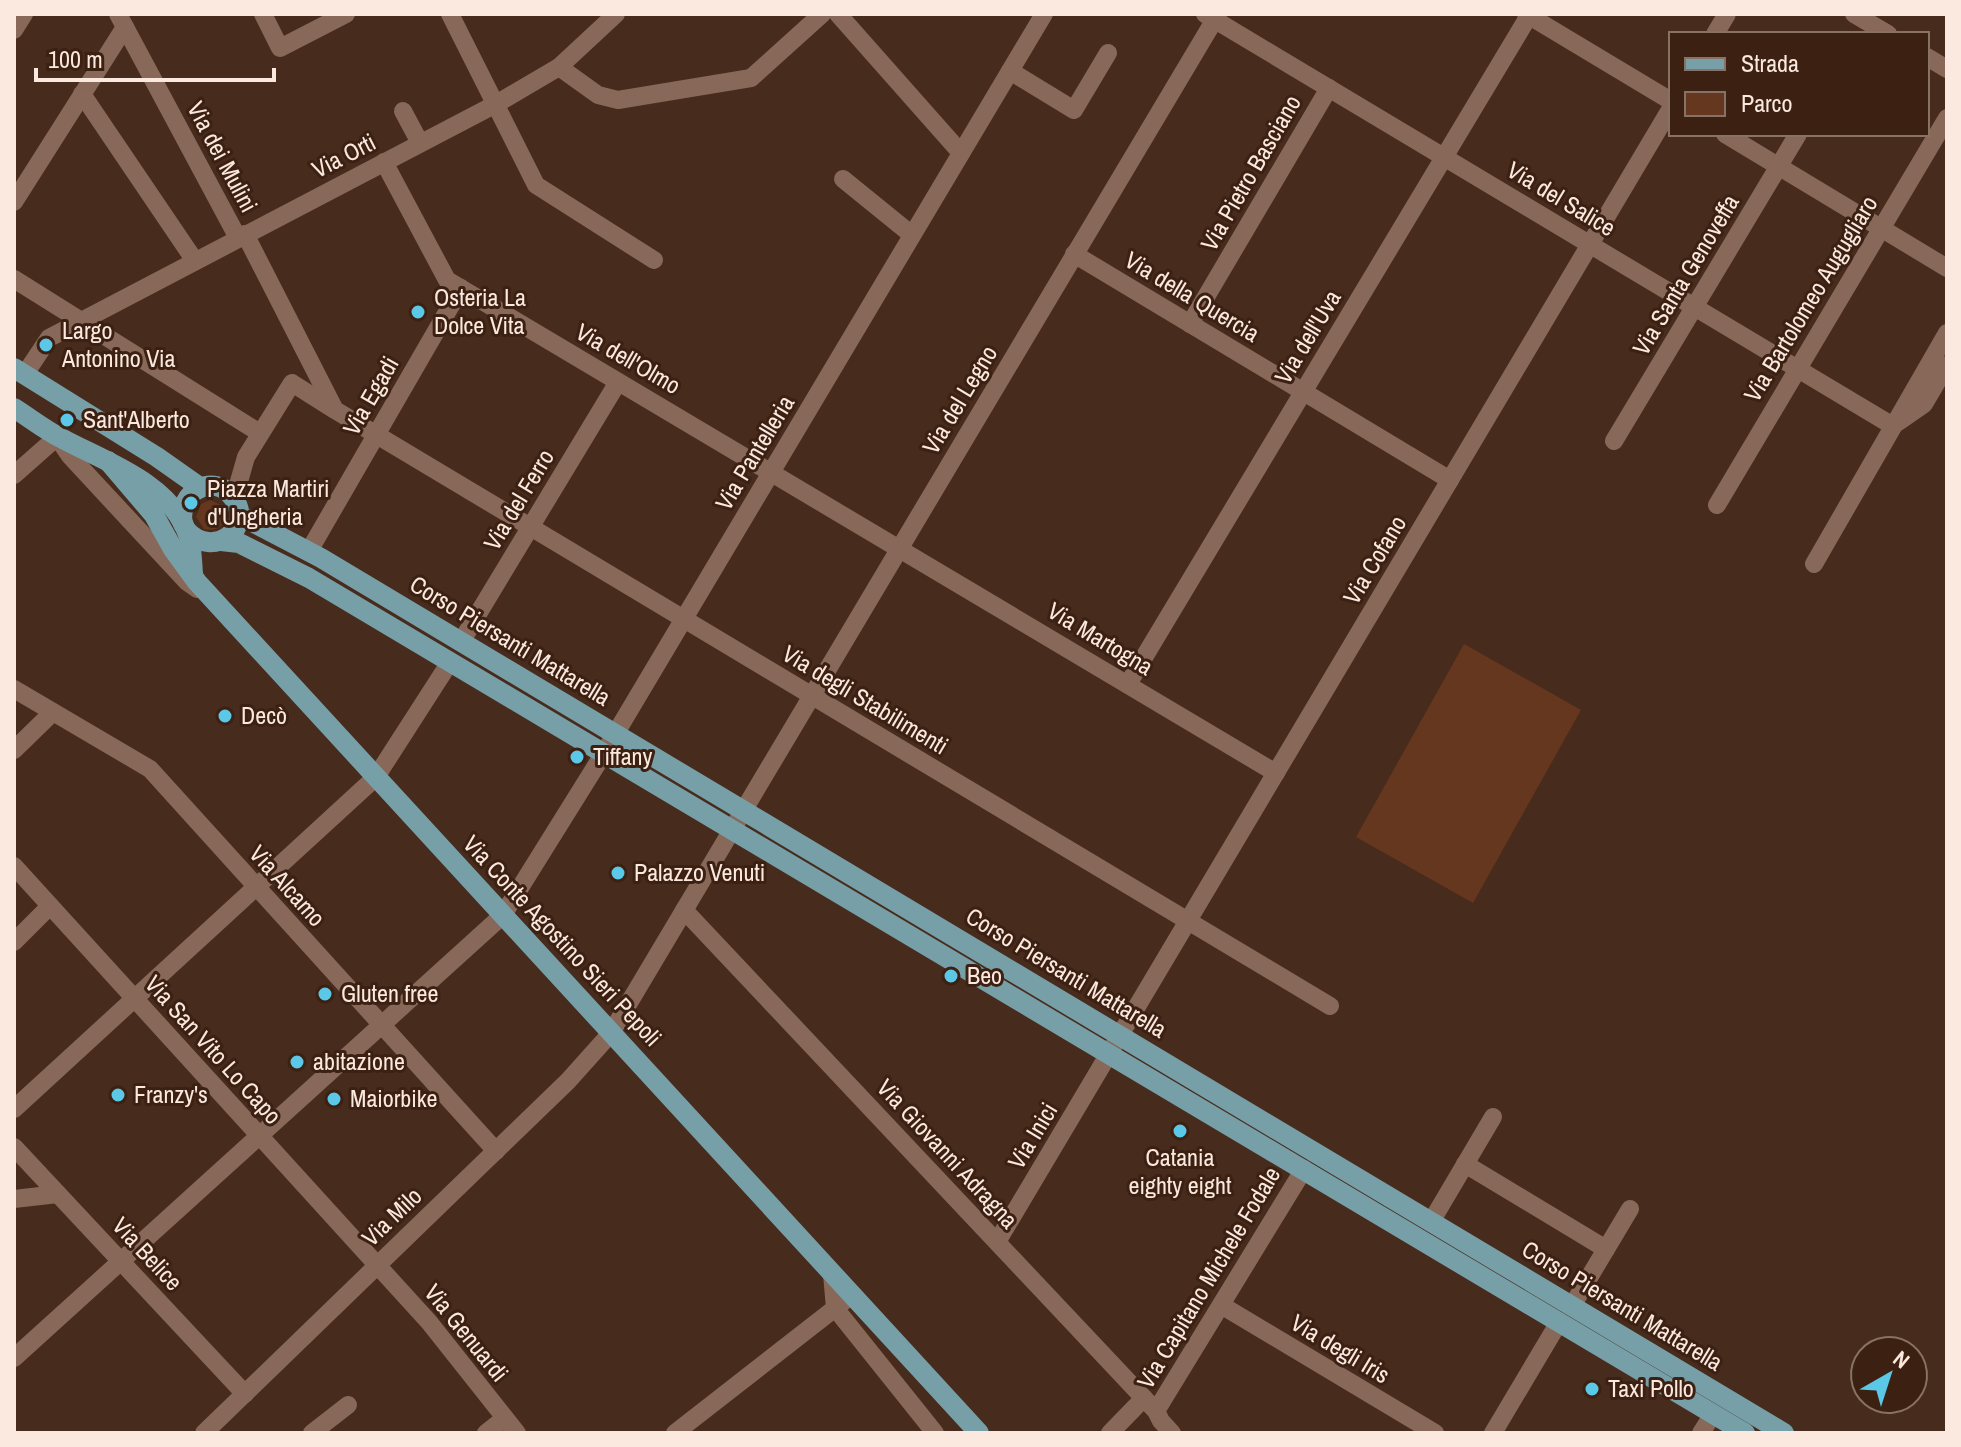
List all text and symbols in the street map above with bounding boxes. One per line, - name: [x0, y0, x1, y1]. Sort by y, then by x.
- scale bar: [36, 32, 274, 82]
- legend: [1669, 32, 1929, 136]
- text: 100 m: [48, 43, 103, 75]
- text: Strada: [1741, 47, 1799, 79]
- text: Parco: [1741, 87, 1792, 119]
- street label: Via Pietro Basciano: [1193, 89, 1308, 256]
- street label: Via dei Mulini: [180, 96, 265, 218]
- street label: Via Orti: [306, 126, 381, 185]
- street label: Via del Salice: [1501, 153, 1622, 243]
- street label: Via Santa Genoveffa: [1625, 188, 1746, 361]
- street label: Via Bartolomeo Augugliaro: [1736, 190, 1884, 407]
- street label: Via della Quercia: [1119, 243, 1266, 349]
- place label: Osteria La Dolce Vita: [434, 281, 526, 341]
- street label: Via dell'Uva: [1267, 284, 1348, 389]
- marker: Osteria La Dolce Vita: [409, 303, 427, 321]
- place label: Largo Antonino Via: [61, 314, 176, 374]
- street label: Via dell'Olmo: [570, 315, 687, 401]
- marker: Largo Antonino Via: [37, 336, 55, 354]
- street label: Via del Legno: [914, 339, 1004, 460]
- street label: Via Egadi: [335, 350, 406, 441]
- street label: Via Pantelleria: [707, 389, 801, 516]
- place label: Sant'Alberto: [83, 403, 190, 435]
- marker: Sant'Alberto: [58, 411, 76, 429]
- street label: Via del Ferro: [475, 443, 561, 556]
- place label: Piazza Martiri d'Ungheria: [207, 472, 330, 532]
- marker: Piazza Martiri d'Ungheria: [182, 494, 200, 512]
- street label: Via Cofano: [1335, 509, 1413, 610]
- street label: Corso Piersanti Mattarella: [404, 568, 617, 713]
- street label: Via Martogna: [1042, 594, 1159, 682]
- street label: Via degli Stabilimenti: [777, 637, 954, 761]
- place label: Decò: [241, 699, 287, 731]
- marker: Decò: [216, 707, 234, 725]
- place label: Tiffany: [593, 740, 653, 772]
- marker: Tiffany: [568, 748, 586, 766]
- street label: Via Conte Agostino Sieri Pepoli: [456, 828, 669, 1053]
- street label: Via Alcamo: [243, 838, 333, 933]
- place label: Palazzo Venuti: [634, 856, 765, 888]
- marker: Palazzo Venuti: [609, 864, 627, 882]
- street label: Corso Piersanti Mattarella: [960, 900, 1173, 1045]
- place label: Beo: [967, 959, 1002, 991]
- marker: Beo: [942, 967, 960, 985]
- street label: Via San Vito Lo Capo: [138, 968, 289, 1131]
- place label: Gluten free: [341, 977, 438, 1009]
- marker: Gluten free: [316, 985, 334, 1003]
- place label: abitazione: [313, 1045, 405, 1077]
- marker: abitazione: [288, 1053, 306, 1071]
- street label: Via Giovanni Adragna: [870, 1072, 1025, 1235]
- place label: Franzy's: [134, 1078, 208, 1110]
- place label: Maiorbike: [350, 1082, 438, 1114]
- marker: Franzy's: [109, 1086, 127, 1104]
- marker: Maiorbike: [325, 1090, 343, 1108]
- street label: Via Inici: [1000, 1096, 1064, 1175]
- marker: Catania eighty eight: [1171, 1122, 1189, 1140]
- place label: Catania eighty eight: [1129, 1141, 1232, 1201]
- street label: Via Capitano Michele Fodale: [1129, 1161, 1287, 1394]
- street label: Via Milo: [354, 1180, 428, 1253]
- street label: Via Belice: [106, 1210, 190, 1297]
- street label: Corso Piersanti Mattarella: [1516, 1233, 1729, 1378]
- street label: Via Genuardi: [418, 1277, 516, 1388]
- street label: Via degli Iris: [1285, 1306, 1396, 1390]
- north arrow: [1849, 1335, 1929, 1415]
- text: N: [1887, 1344, 1916, 1375]
- place label: Taxi Pollo: [1608, 1372, 1694, 1404]
- marker: Taxi Pollo: [1583, 1380, 1601, 1398]

